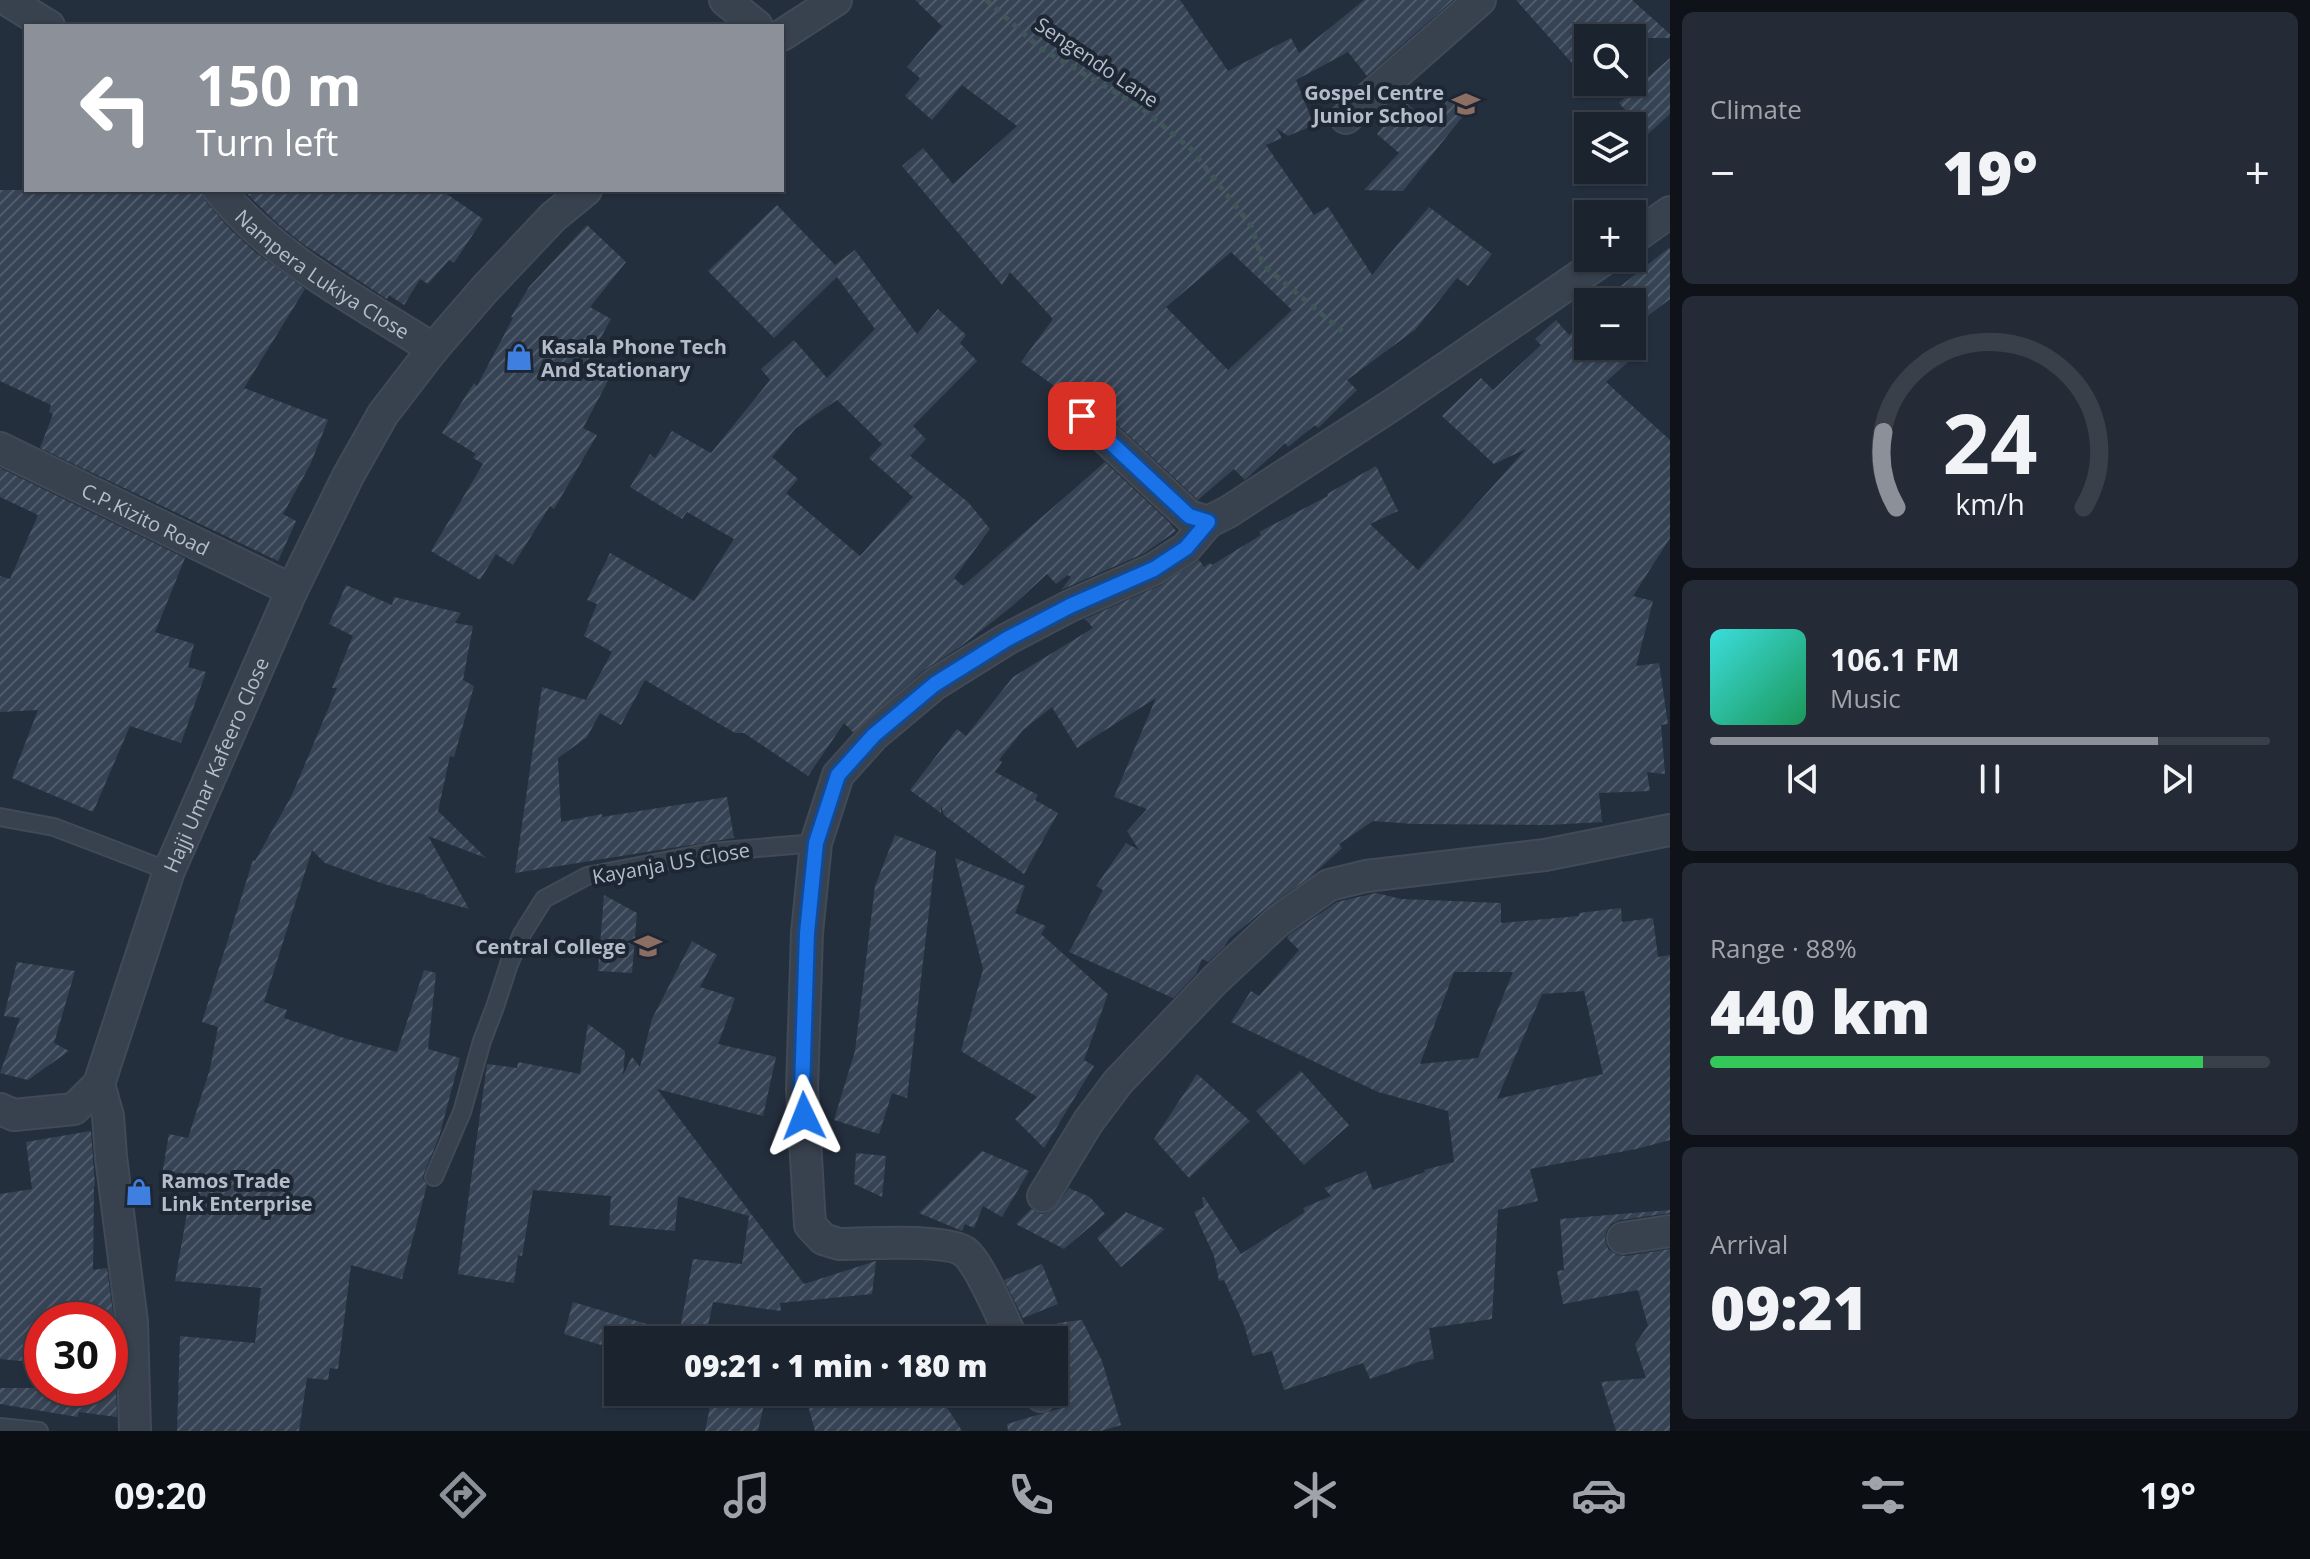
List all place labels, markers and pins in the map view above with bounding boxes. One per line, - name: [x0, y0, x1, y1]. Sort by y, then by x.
- place label: Gospel Centre Junior School: [1304, 79, 1444, 129]
- school or university icon: Gospel Centre Junior School: [1451, 89, 1481, 119]
- place label: Kasala Phone Tech And Stationary: [541, 333, 727, 383]
- shop icon: Kasala Phone Tech And Stationary: [504, 342, 534, 372]
- pin: [1048, 382, 1116, 450]
- school or university icon: Central College: [633, 931, 663, 961]
- place label: Central College: [475, 933, 626, 960]
- place label: Ramos Trade Link Enterprise: [161, 1167, 313, 1217]
- shop icon: Ramos Trade Link Enterprise: [124, 1177, 154, 1207]

